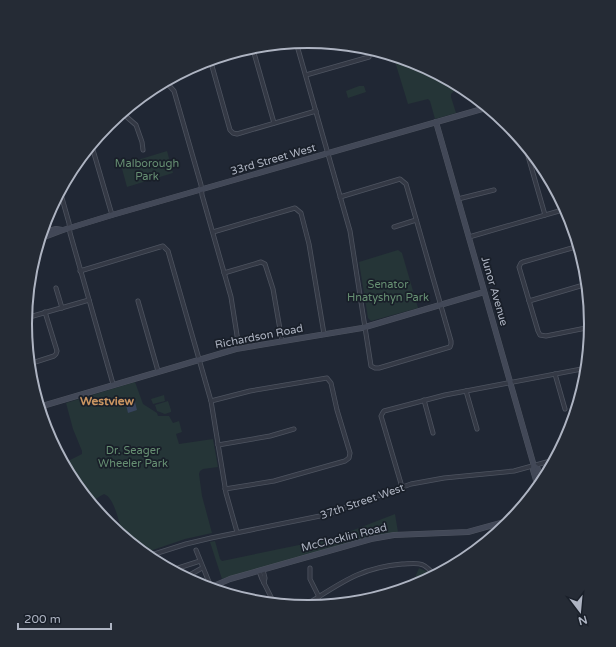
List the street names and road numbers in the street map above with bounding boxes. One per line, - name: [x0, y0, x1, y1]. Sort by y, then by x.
- street label: 33rd Street West: [229, 141, 317, 178]
- street label: Junor Avenue: [478, 255, 511, 327]
- street label: Richardson Road: [214, 322, 304, 351]
- street label: 37th Street West: [318, 481, 406, 522]
- street label: McClocklin Road: [300, 521, 388, 554]

